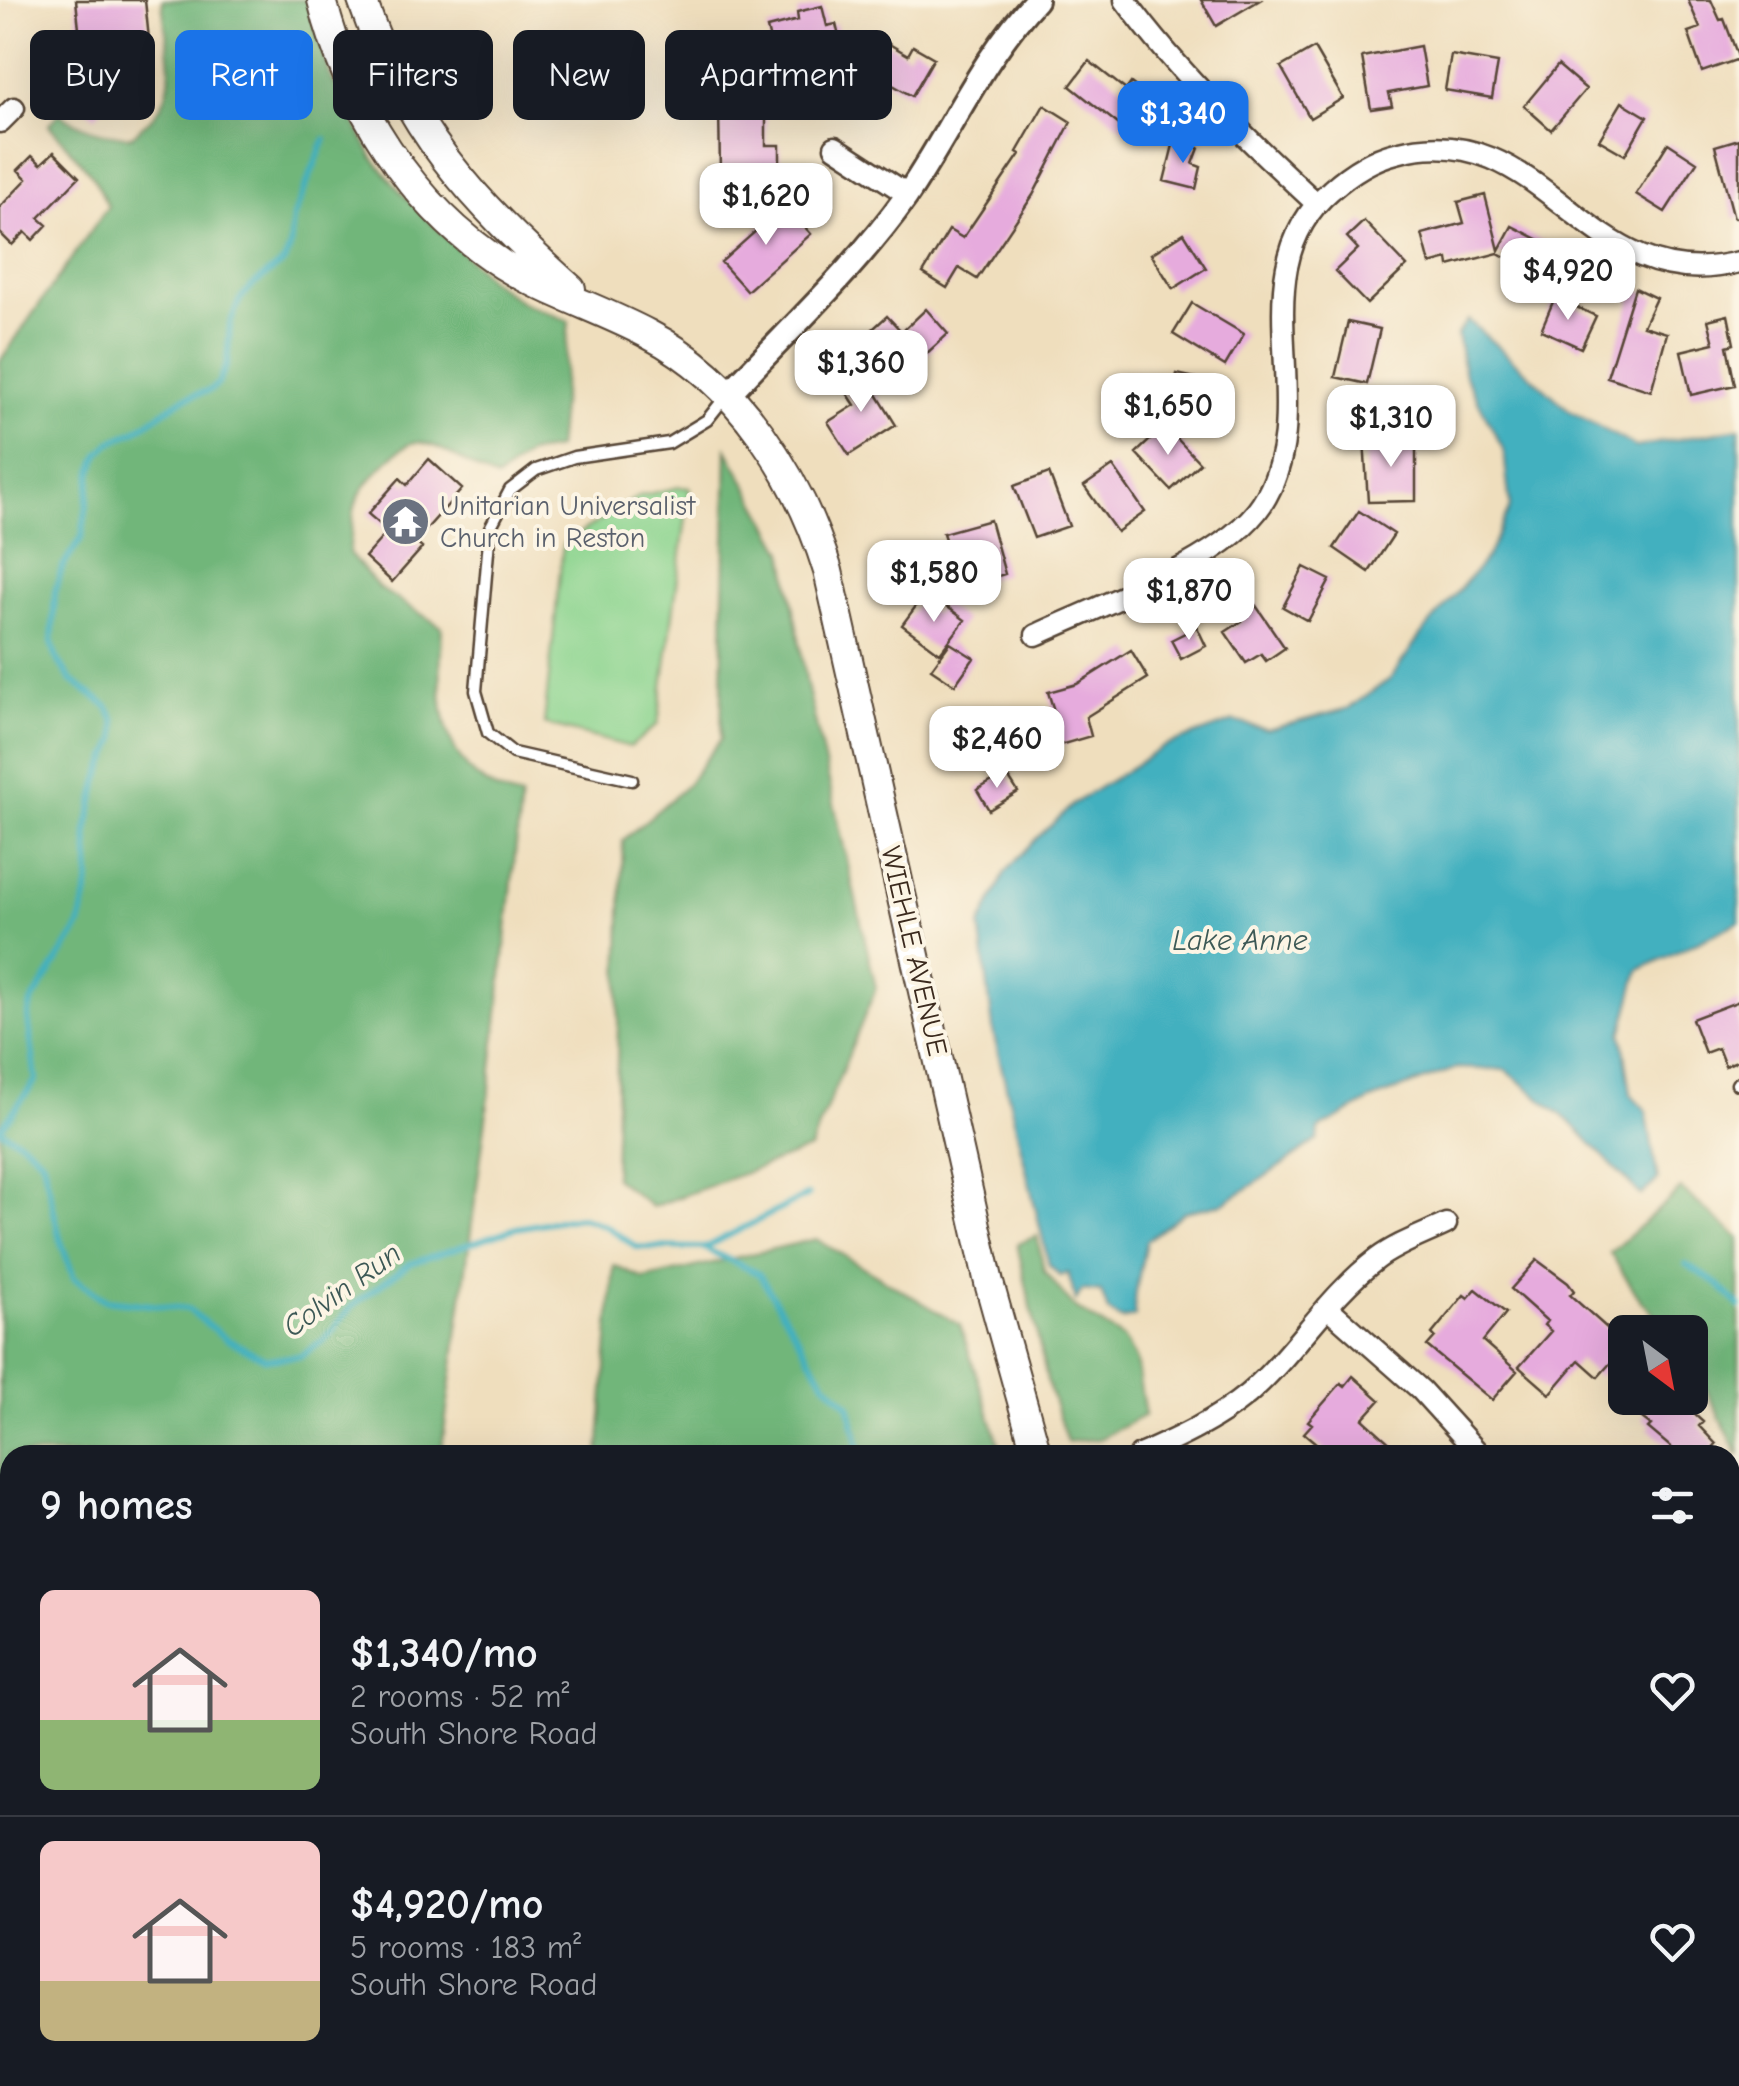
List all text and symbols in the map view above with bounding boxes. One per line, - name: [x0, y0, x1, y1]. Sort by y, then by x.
- chip: Buy: [30, 30, 155, 120]
- chip: Rent: [175, 30, 313, 120]
- chip: Filters: [333, 30, 493, 120]
- chip: New: [513, 30, 645, 120]
- chip: Apartment: [665, 30, 892, 120]
- pin: $1,340: [1102, 81, 1264, 166]
- text: $1,340: [1139, 95, 1227, 132]
- pin: $1,620: [685, 163, 847, 248]
- text: $1,620: [722, 177, 810, 214]
- pin: $4,920: [1487, 238, 1649, 323]
- text: $4,920: [1522, 252, 1614, 289]
- pin: $1,360: [780, 330, 942, 415]
- text: $1,360: [817, 344, 905, 381]
- pin: $1,650: [1087, 373, 1249, 458]
- pin: $1,310: [1310, 385, 1472, 470]
- text: $1,650: [1123, 387, 1213, 424]
- text: $1,310: [1349, 399, 1433, 436]
- place label: Unitarian Universalist Church in Reston: [440, 490, 696, 554]
- temple icon: Unitarian Universalist Church in Reston: [379, 496, 431, 548]
- pin: $1,580: [853, 540, 1015, 625]
- text: $1,580: [889, 554, 979, 591]
- pin: $1,870: [1108, 558, 1270, 643]
- text: $1,870: [1145, 572, 1233, 609]
- pin: $2,460: [916, 706, 1078, 791]
- text: $2,460: [951, 720, 1043, 757]
- street label: WIEHLE AVENUE: [874, 843, 954, 1059]
- water label: Lake Anne: [1172, 923, 1308, 958]
- water label: Colvin Run: [276, 1236, 408, 1344]
- north arrow: [1608, 1315, 1708, 1415]
- map controls: [1608, 1315, 1708, 1415]
- icon: filters: [1645, 1478, 1700, 1533]
- text: 9 homes: [40, 1481, 193, 1530]
- text: $1,340/mo: [350, 1629, 538, 1678]
- icon: home: [120, 1630, 240, 1750]
- icon: heart: [1645, 1663, 1700, 1718]
- text: 2 rooms · 52 m²: [350, 1678, 569, 1715]
- text: South Shore Road: [350, 1715, 598, 1752]
- text: $4,920/mo: [350, 1880, 543, 1929]
- icon: home: [120, 1881, 240, 2001]
- icon: heart: [1645, 1914, 1700, 1969]
- text: 5 rooms · 183 m²: [350, 1929, 581, 1966]
- text: South Shore Road: [350, 1966, 598, 2003]

